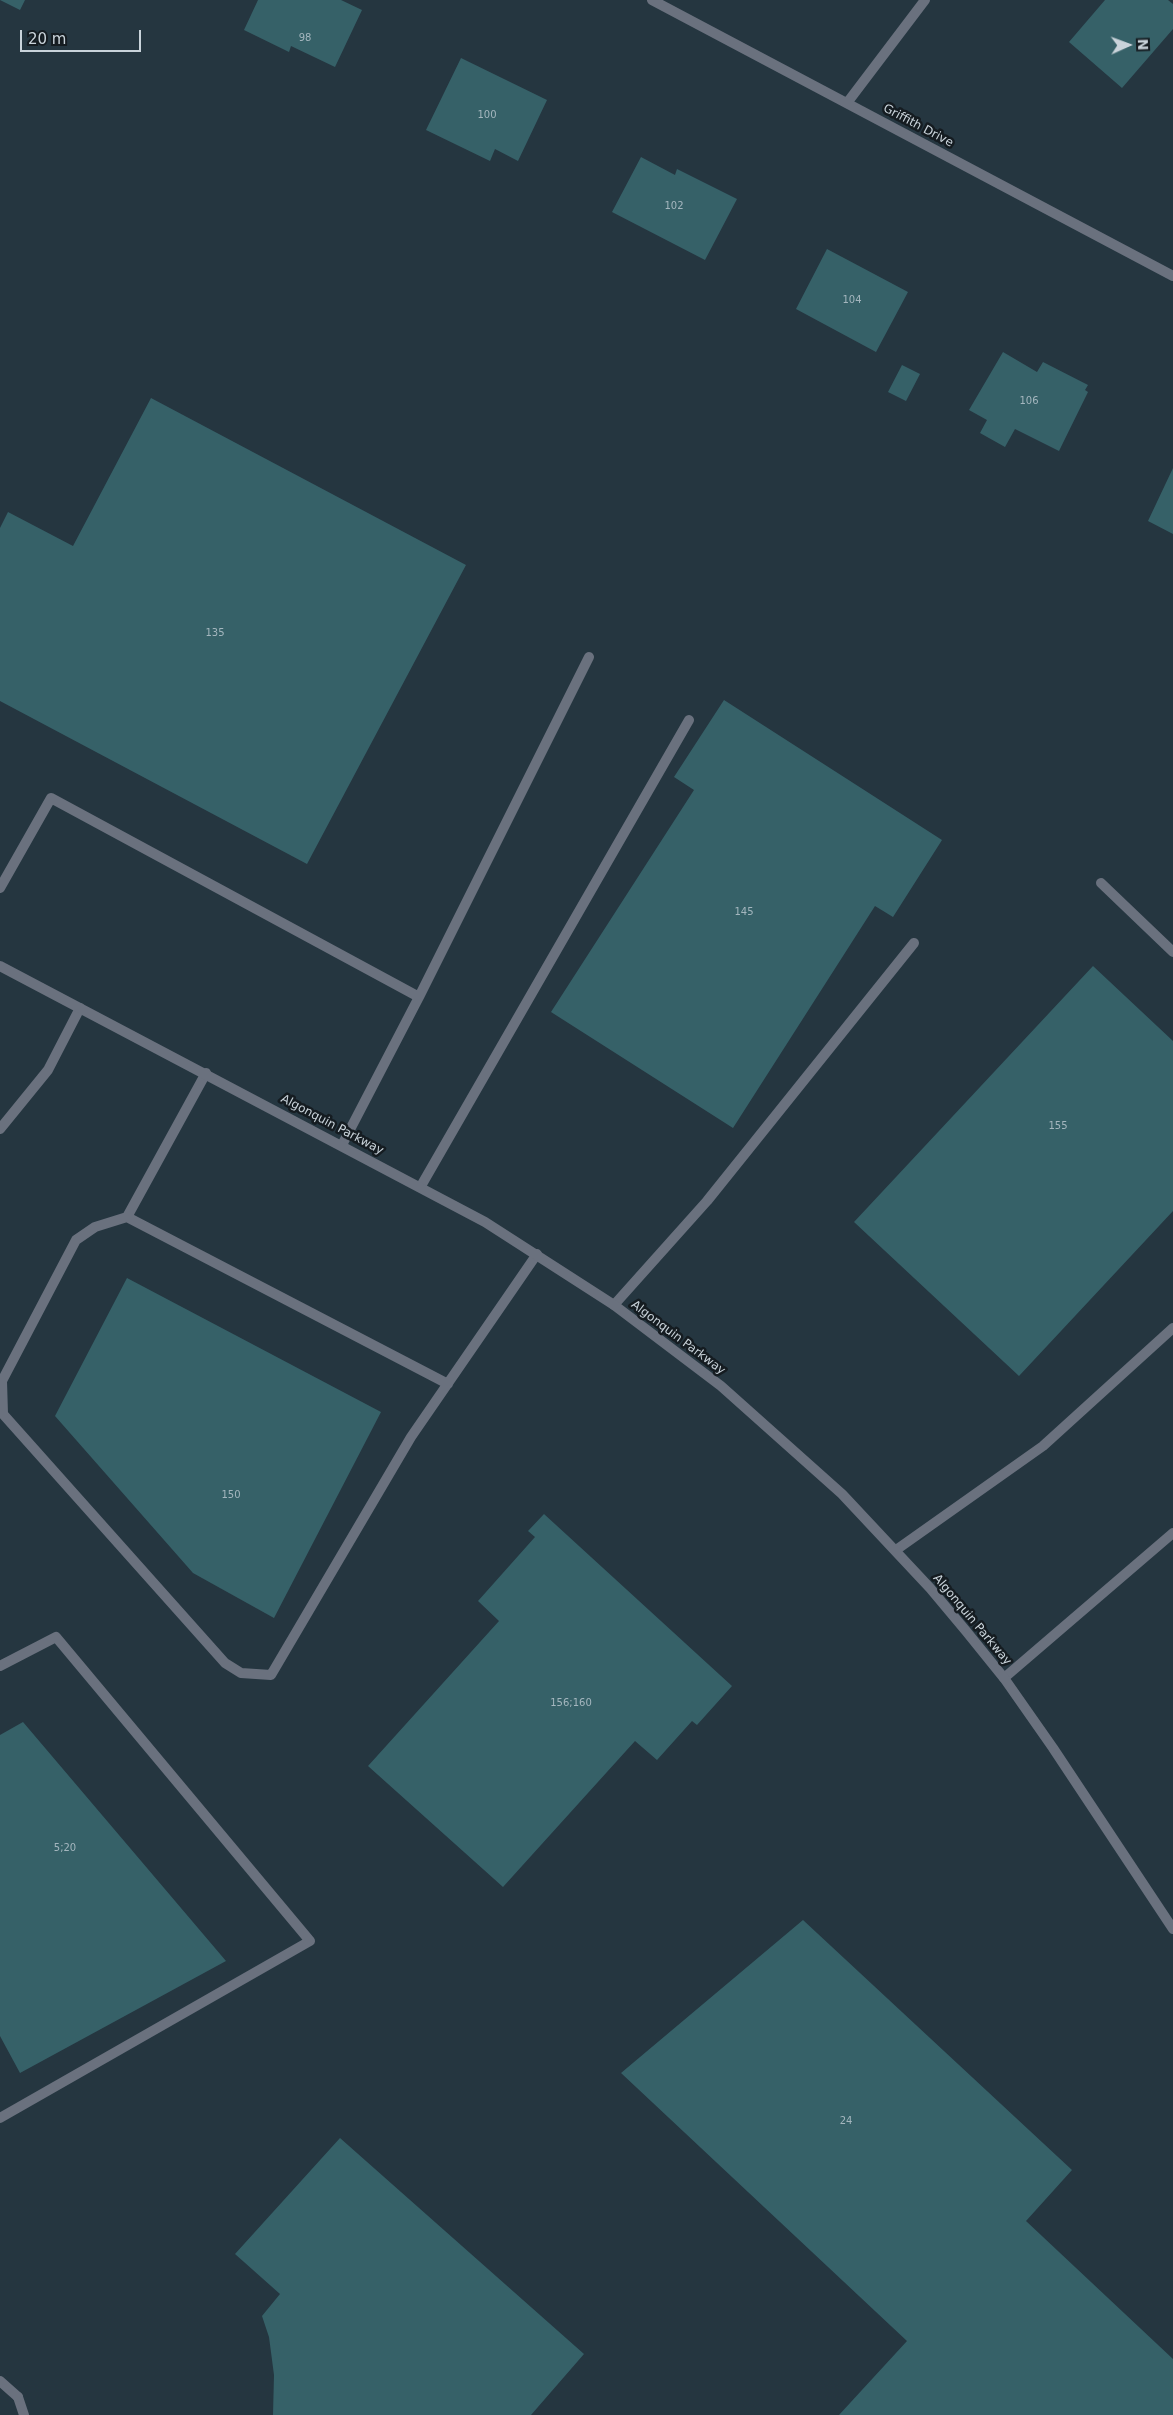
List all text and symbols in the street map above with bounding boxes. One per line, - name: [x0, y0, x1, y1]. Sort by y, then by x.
- scale bar: [22, 20, 144, 52]
- north arrow: [1103, 20, 1153, 70]
- text: 20 m: [28, 30, 66, 48]
- house number: 98: [299, 32, 311, 44]
- text: N: [1135, 38, 1151, 51]
- street label: Griffith Drive: [881, 102, 955, 150]
- house number: 100: [477, 109, 497, 121]
- house number: 102: [664, 200, 684, 212]
- house number: 104: [842, 294, 862, 306]
- house number: 106: [1019, 395, 1039, 407]
- house number: 135: [205, 627, 225, 639]
- house number: 145: [734, 906, 754, 918]
- street label: Algonquin Parkway: [278, 1092, 386, 1158]
- house number: 155: [1048, 1120, 1068, 1132]
- street label: Algonquin Parkway: [628, 1298, 728, 1378]
- house number: 150: [221, 1489, 241, 1501]
- street label: Algonquin Parkway: [930, 1572, 1014, 1668]
- house number: 156;160: [550, 1697, 592, 1709]
- house number: 5;20: [54, 1842, 76, 1854]
- house number: 24: [840, 2115, 852, 2127]

